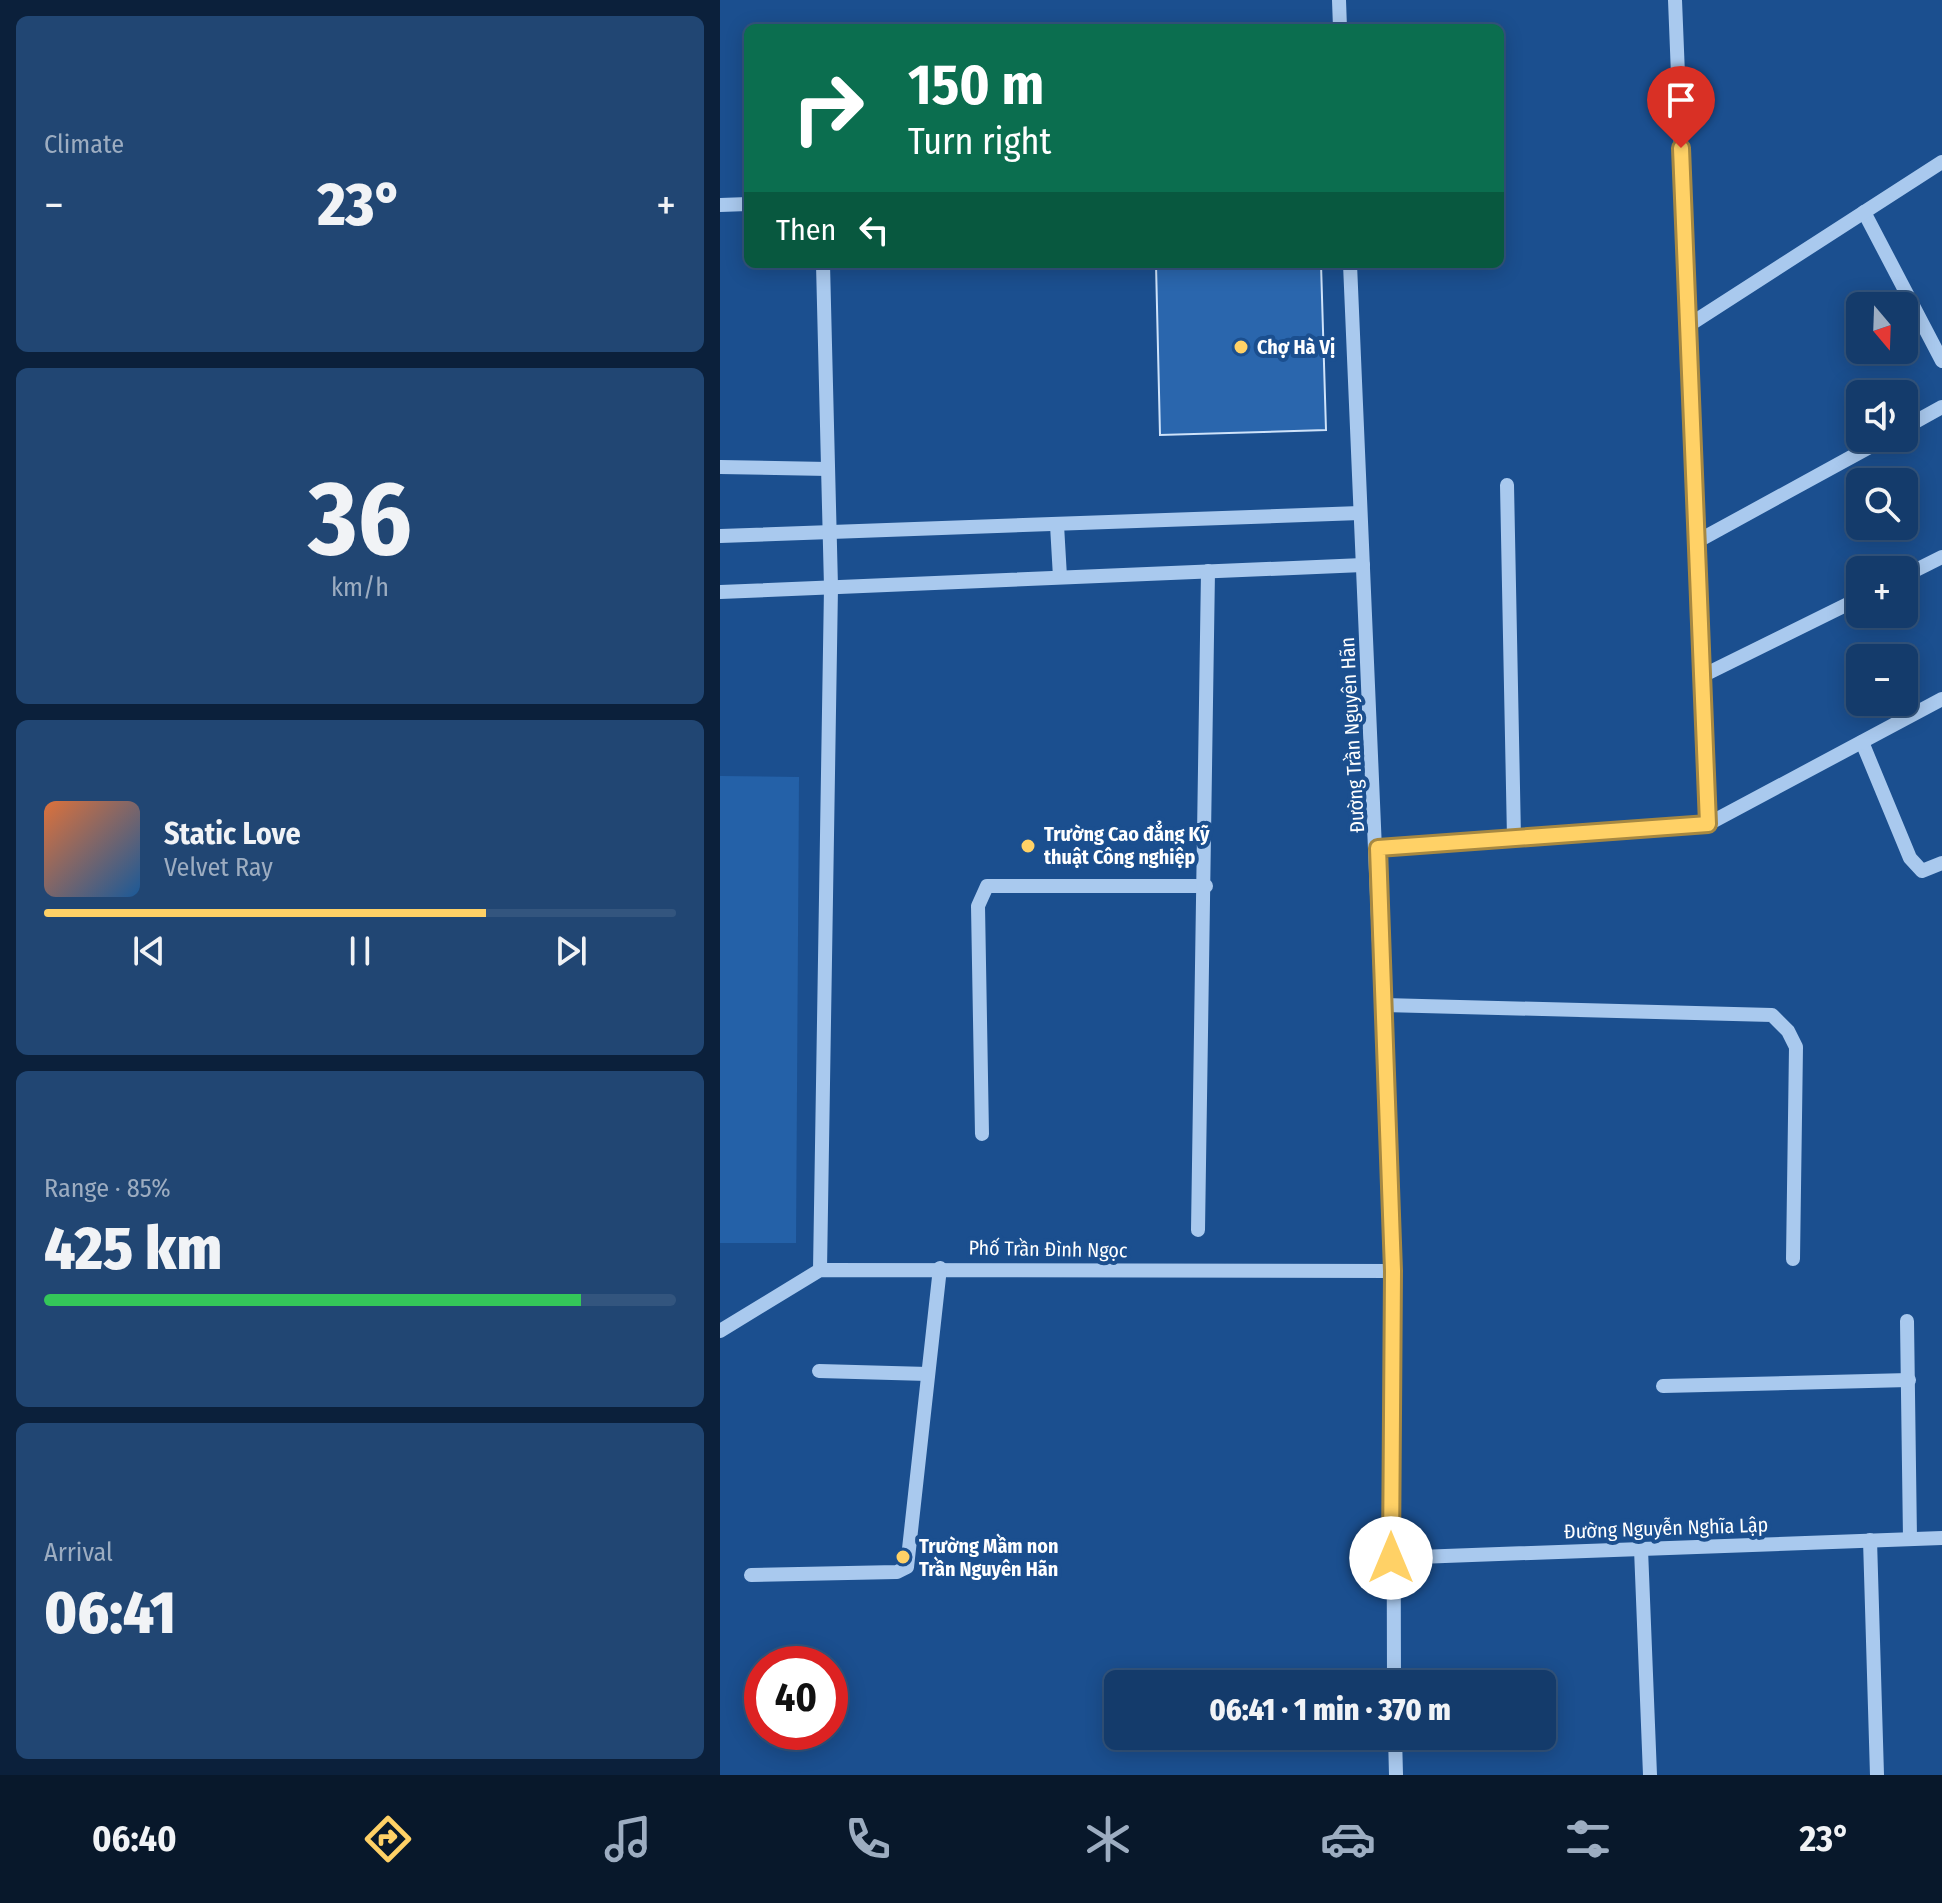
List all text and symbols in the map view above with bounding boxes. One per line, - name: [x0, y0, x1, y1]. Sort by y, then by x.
- text: 150 m: [908, 52, 1044, 119]
- icon: right: [776, 56, 880, 160]
- pin: [1647, 66, 1715, 148]
- icon: arrive: [1659, 78, 1703, 122]
- text: Turn right: [908, 120, 1051, 164]
- text: Climate: [44, 129, 124, 160]
- text: 23°: [317, 169, 402, 241]
- text: −: [44, 179, 64, 232]
- text: +: [656, 179, 676, 232]
- icon: left: [852, 208, 896, 252]
- text: Then: [776, 212, 836, 248]
- north arrow: [1846, 292, 1918, 364]
- map controls: [1846, 292, 1918, 716]
- place label: Chợ Hà Vị: [1257, 335, 1335, 359]
- marker: Chợ Hà Vị: [1232, 338, 1250, 356]
- button: sound: [1846, 380, 1918, 452]
- text: 36: [308, 457, 412, 582]
- button: search: [1846, 468, 1918, 540]
- button: +: [1846, 556, 1918, 628]
- text: km/h: [331, 572, 389, 603]
- street label: Đường Trần Nguyên Hãn: [1335, 636, 1369, 834]
- button: −: [1846, 644, 1918, 716]
- text: Static Love: [164, 816, 301, 852]
- place label: Trường Cao đẳng Kỹ thuật Công nghiệp: [1044, 820, 1210, 869]
- marker: Trường Cao đẳng Kỹ thuật Công nghiệp: [1019, 837, 1037, 855]
- text: Velvet Ray: [164, 852, 273, 883]
- icon: previous: [127, 929, 171, 973]
- icon: pause: [338, 929, 382, 973]
- icon: next: [549, 929, 593, 973]
- text: Range · 85%: [44, 1173, 171, 1204]
- text: 425 km: [44, 1213, 222, 1285]
- street label: Phố Trần Đình Ngọc: [968, 1236, 1128, 1262]
- street label: Đường Nguyễn Nghĩa Lập: [1563, 1512, 1769, 1544]
- position arrow: [1349, 1516, 1433, 1600]
- place label: Trường Mầm non Trần Nguyên Hãn: [919, 1533, 1058, 1581]
- text: Arrival: [44, 1537, 113, 1568]
- marker: Trường Mầm non Trần Nguyên Hãn: [894, 1548, 912, 1566]
- text: 06:41: [44, 1577, 176, 1649]
- speed limit sign: 40: [744, 1646, 848, 1750]
- text: 06:41 · 1 min · 370 m: [1209, 1692, 1451, 1728]
- icon: directions: [360, 1811, 416, 1867]
- icon: music: [600, 1811, 656, 1867]
- icon: phone: [840, 1811, 896, 1867]
- icon: climate: [1080, 1811, 1136, 1867]
- icon: car: [1320, 1811, 1376, 1867]
- icon: filters: [1560, 1811, 1616, 1867]
- text: 06:40: [92, 1817, 177, 1861]
- text: 23°: [1799, 1817, 1850, 1861]

